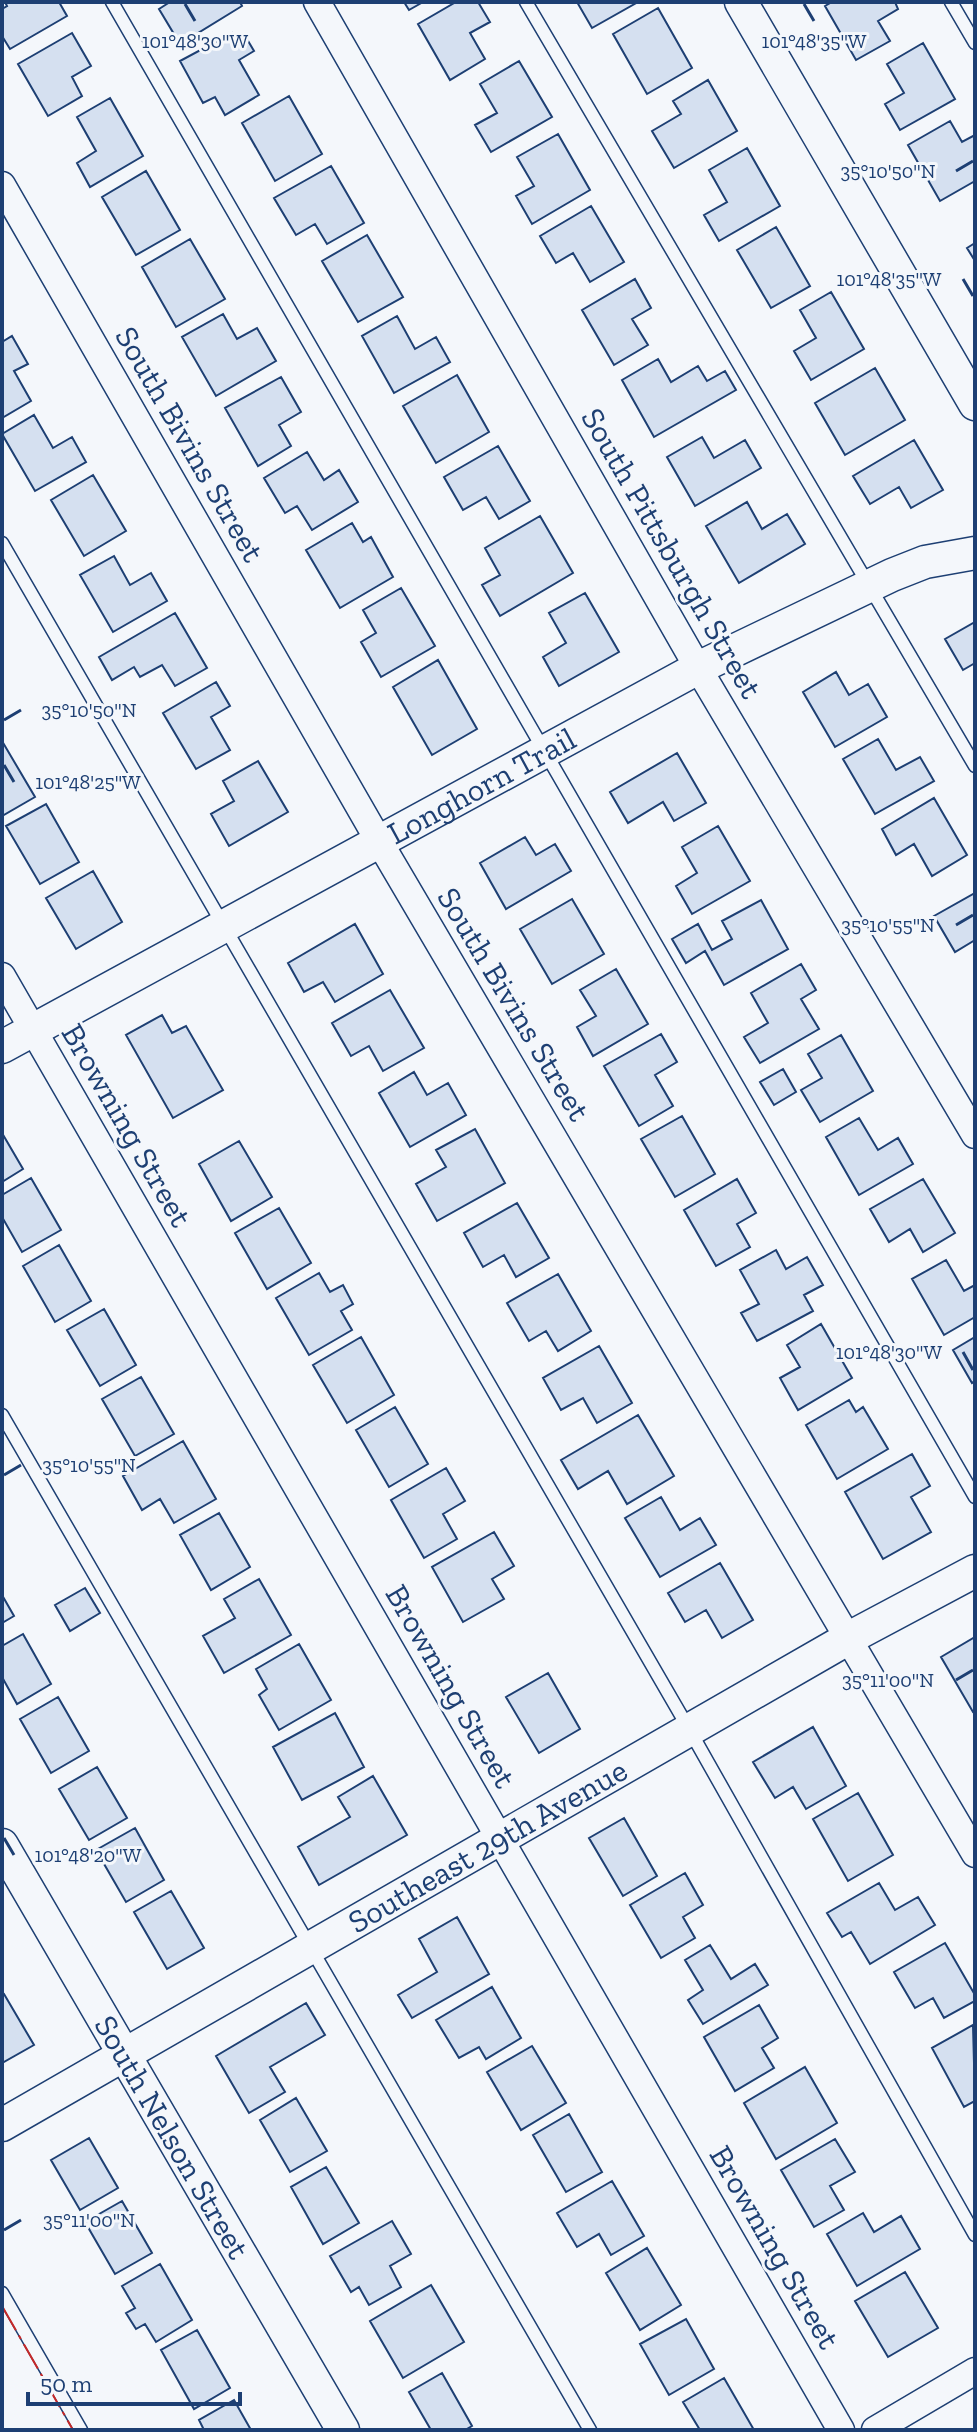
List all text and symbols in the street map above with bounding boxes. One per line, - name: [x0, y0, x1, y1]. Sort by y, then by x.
- text: 101°48'30"W: [142, 29, 248, 53]
- text: 101°48'35"W: [761, 29, 867, 53]
- text: 35°10'50"N: [841, 159, 936, 183]
- text: 101°48'35"W: [836, 267, 942, 291]
- street label: South Bivins Street: [107, 320, 273, 568]
- street label: South Pittsburgh Street: [573, 401, 771, 705]
- text: 35°10'50"N: [42, 698, 137, 722]
- street label: Longhorn Trail: [381, 719, 582, 852]
- text: 101°48'25"W: [35, 770, 141, 794]
- street label: South Bivins Street: [429, 881, 599, 1128]
- text: 35°10'55"N: [841, 913, 935, 937]
- street label: Browning Street: [54, 1017, 201, 1233]
- text: 101°48'30"W: [836, 1340, 942, 1364]
- text: 35°10'55"N: [42, 1453, 136, 1477]
- street label: Browning Street: [378, 1578, 525, 1794]
- text: 35°11'00"N: [842, 1668, 934, 1692]
- street label: Southeast 29th Avenue: [341, 1751, 634, 1941]
- text: 101°48'20"W: [35, 1843, 142, 1867]
- street label: South Nelson Street: [87, 2009, 258, 2266]
- street label: Browning Street: [702, 2139, 849, 2355]
- text: 35°11'00"N: [43, 2208, 135, 2232]
- scale bar: [28, 2356, 240, 2406]
- text: 50 m: [40, 2369, 93, 2398]

